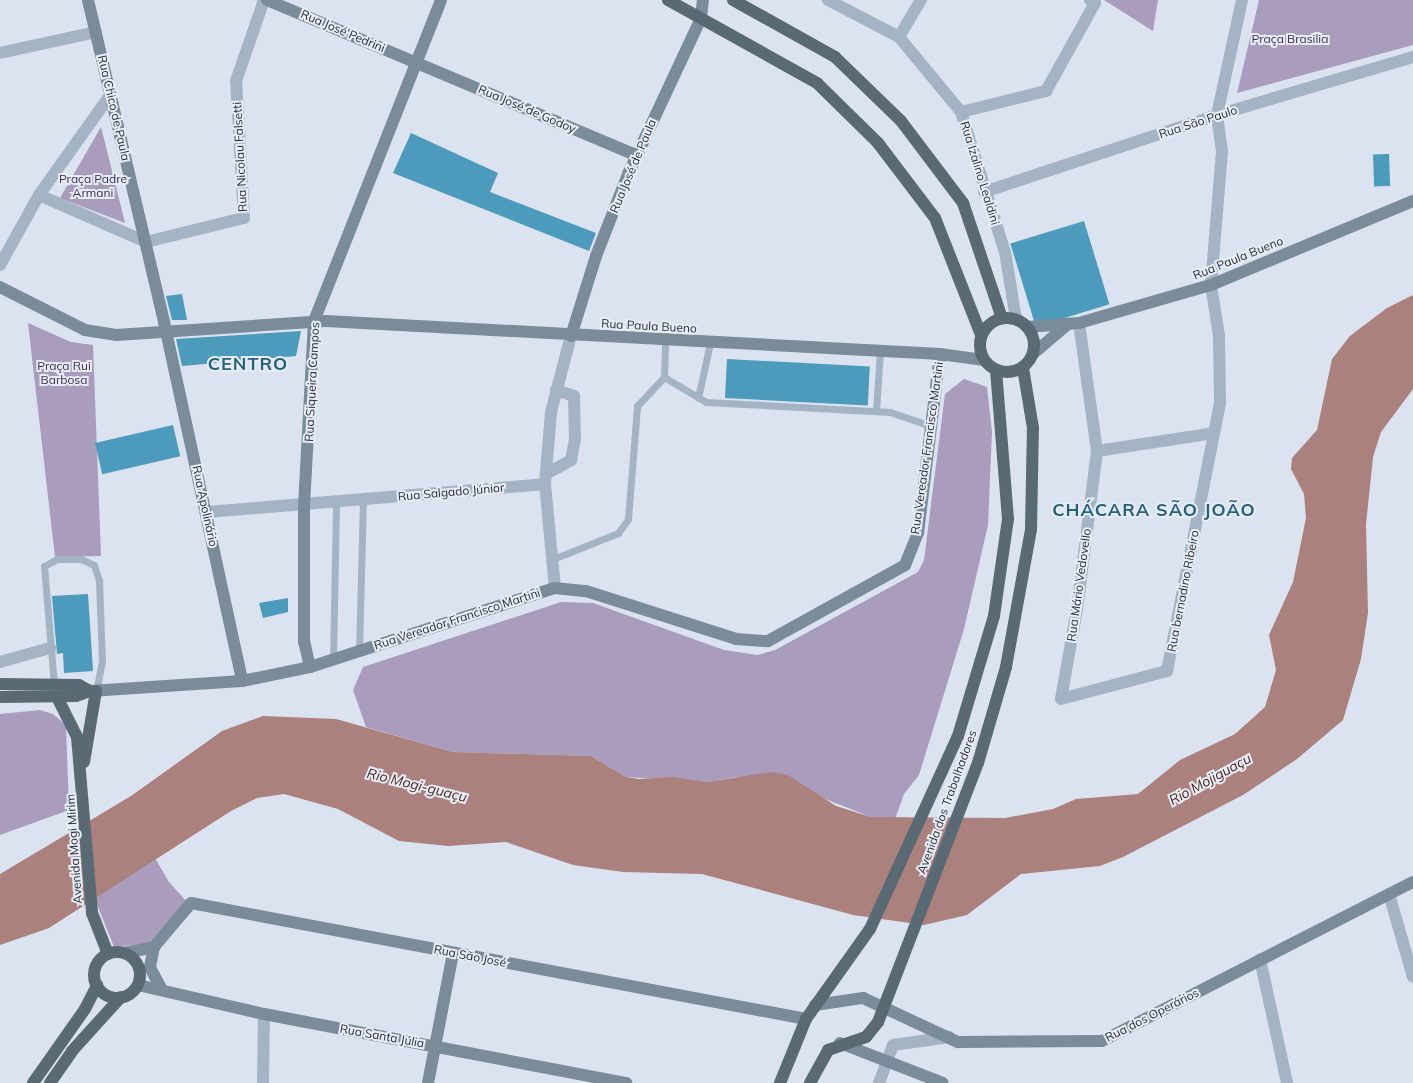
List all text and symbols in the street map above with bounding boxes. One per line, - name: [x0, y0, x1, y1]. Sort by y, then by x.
- street label: Rua José Pedrini: [299, 7, 387, 55]
- park label: Praça Brasilia: [1252, 32, 1328, 46]
- street label: Rua Chico de Paula: [95, 54, 133, 162]
- street label: Rua José de Godoy: [476, 82, 578, 136]
- street label: Rua Nicolau Falsetti: [230, 102, 250, 212]
- street label: Rua São Paulo: [1157, 103, 1239, 141]
- street label: Rua José de Paula: [607, 117, 659, 215]
- street label: Rua Izalino Lealdini: [957, 119, 1003, 227]
- park label: Praça Padre Armani: [59, 172, 127, 200]
- street label: Rua Paula Bueno: [1191, 233, 1285, 283]
- street label: Rua Paula Bueno: [601, 316, 697, 336]
- street label: Rua Siqueira Campos: [302, 322, 322, 442]
- district label: CENTRO: [207, 353, 289, 375]
- park label: Praça Rui Barbosa: [37, 359, 91, 387]
- street label: Rua Vereador Francisco Martini: [908, 361, 946, 535]
- street label: Rua Apolinário: [189, 464, 221, 548]
- street label: Rua Salgado Júnior: [397, 480, 505, 504]
- district label: CHÁCARA SÃO JOÃO: [1050, 499, 1258, 521]
- street label: Rua Mário Vedovello: [1064, 528, 1094, 642]
- street label: Rua bernadino Ribeiro: [1164, 529, 1202, 653]
- street label: Rua Vereador Francisco Martini: [372, 585, 542, 653]
- street label: Avenida dos Trabalhadores: [914, 728, 980, 876]
- water label: Rio Mojiguaçu: [1166, 750, 1254, 808]
- water label: Rio Mogi-guaçu: [365, 764, 469, 806]
- street label: Avenida Mogi Mirim: [63, 794, 85, 904]
- street label: Rua São José: [433, 942, 507, 970]
- street label: Rua dos Operários: [1103, 985, 1201, 1045]
- street label: Rua Santa Júlia: [339, 1021, 425, 1051]

